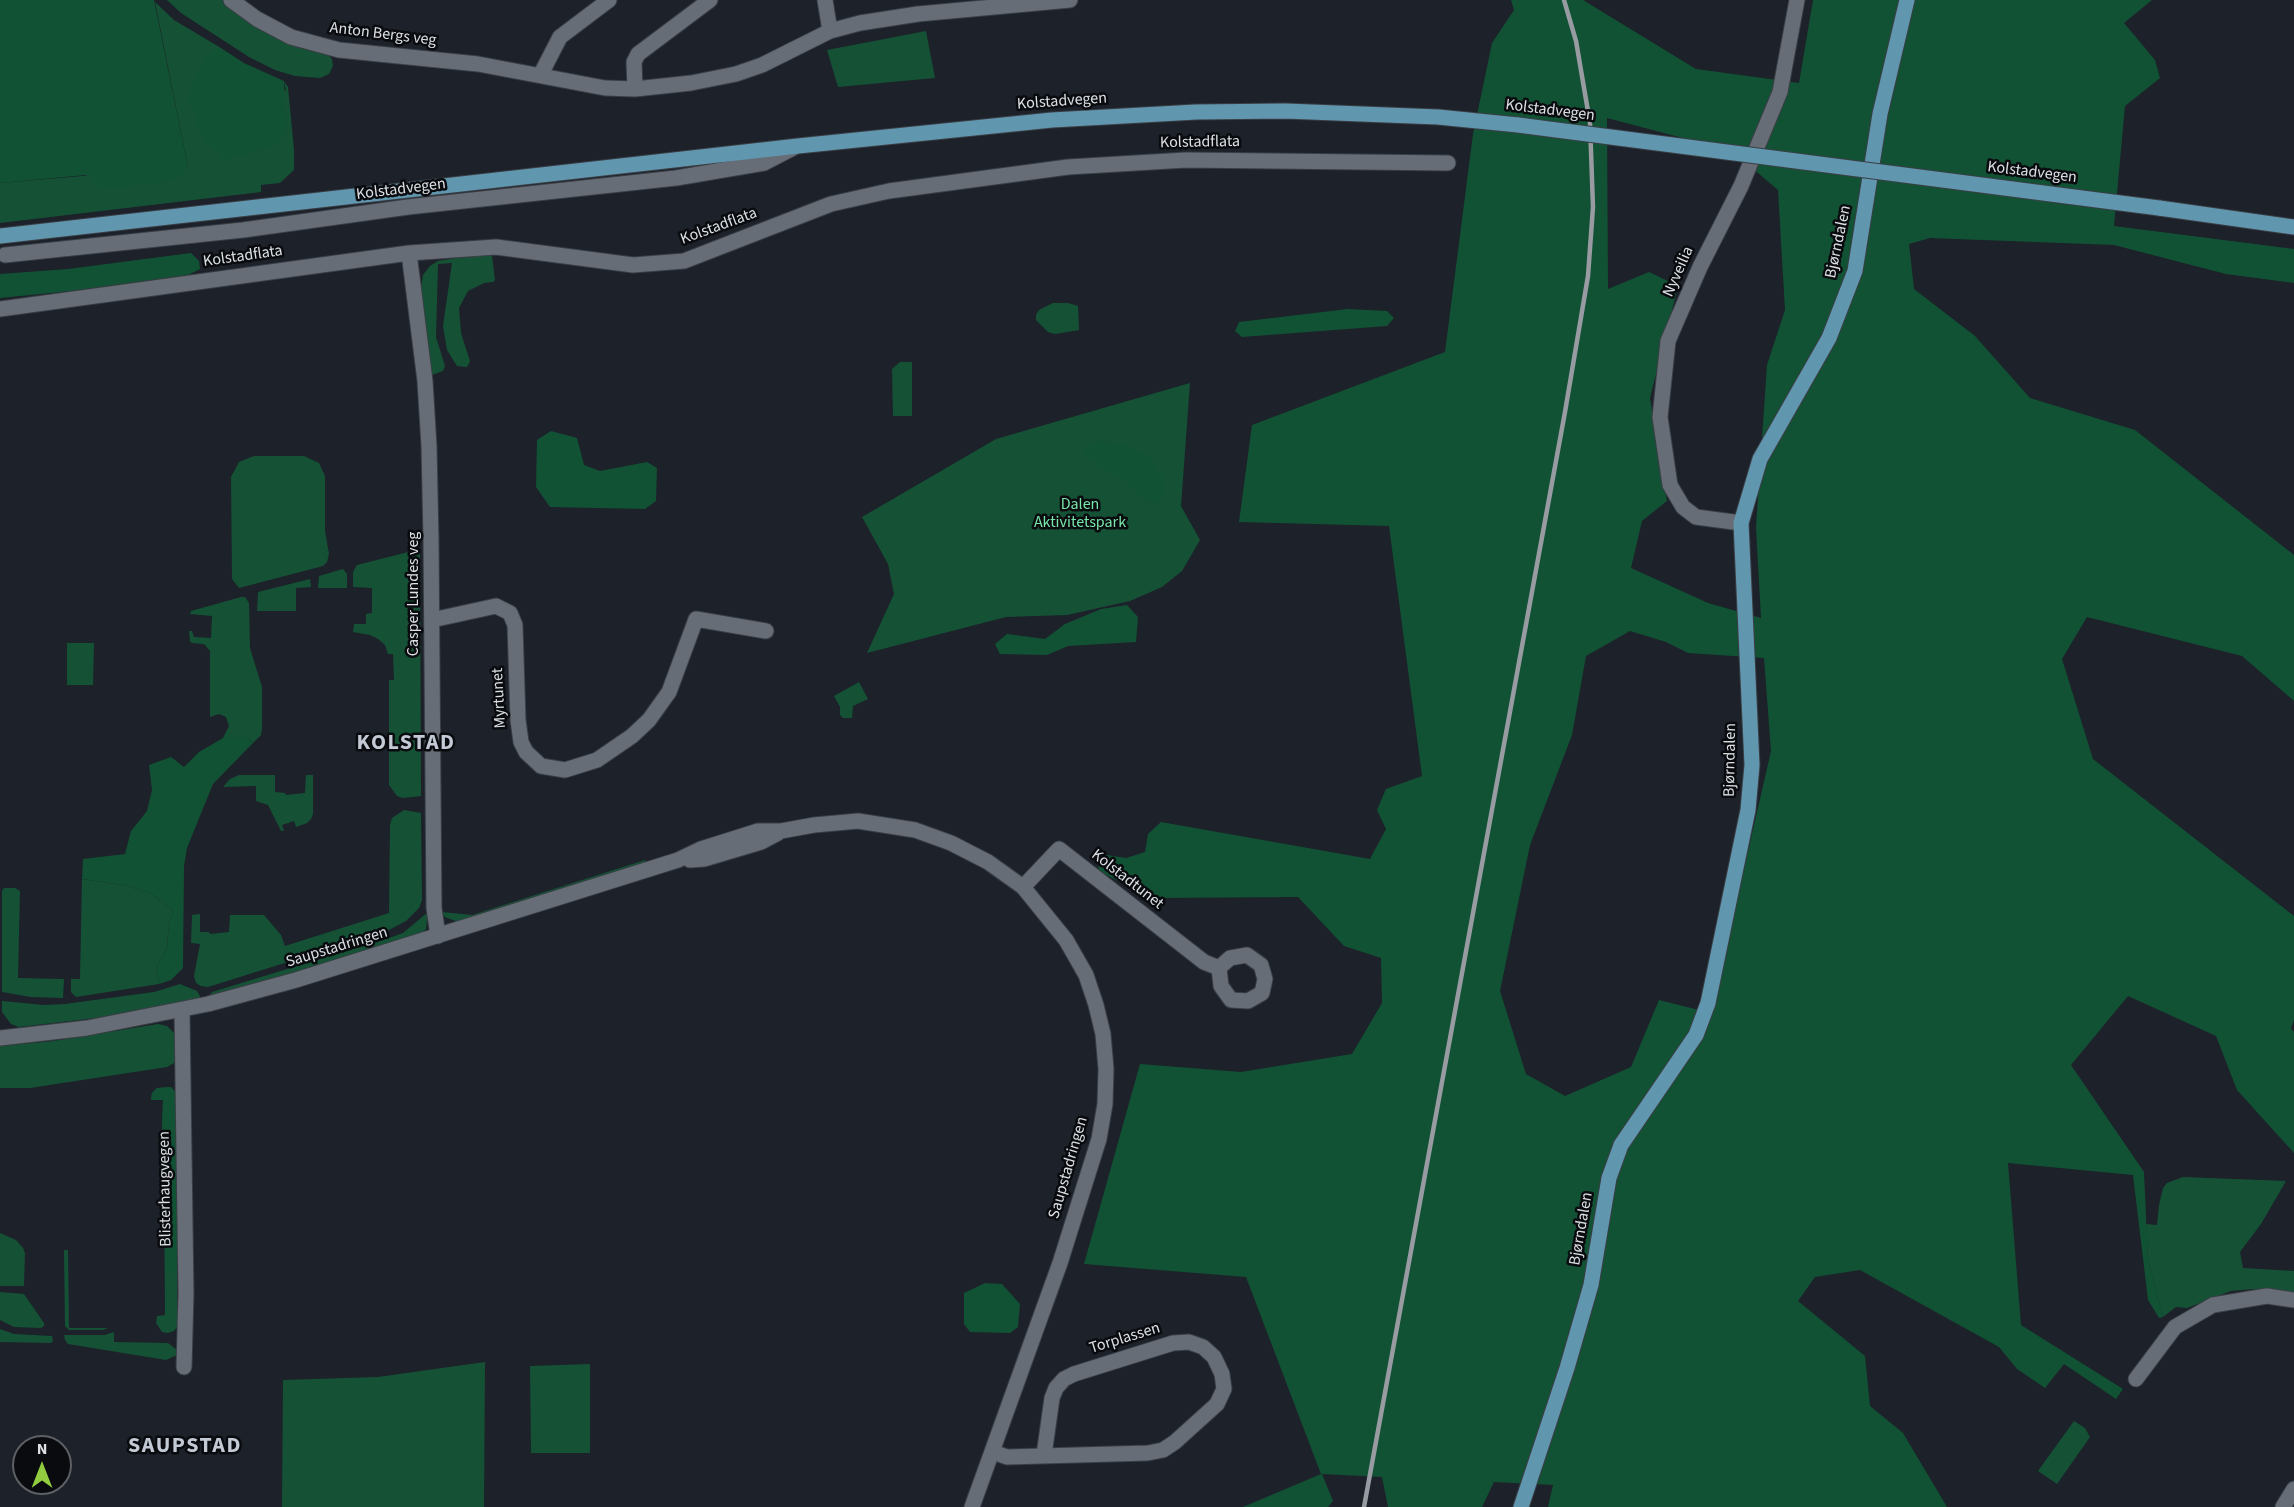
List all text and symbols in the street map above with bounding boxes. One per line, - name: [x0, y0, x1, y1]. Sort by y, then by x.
- street label: Anton Bergs veg: [329, 19, 437, 51]
- street label: Kolstadvegen: [1016, 89, 1108, 115]
- street label: Kolstadvegen: [1504, 96, 1596, 126]
- street label: Kolstadflata: [1160, 133, 1240, 153]
- street label: Kolstadvegen: [1986, 158, 2078, 188]
- street label: Kolstadvegen: [355, 175, 447, 205]
- street label: Kolstadflata: [678, 204, 760, 250]
- street label: Bjørndalen: [1822, 204, 1856, 280]
- street label: Kolstadflata: [202, 242, 284, 272]
- street label: Nyveilia: [1659, 244, 1699, 300]
- park label: Dalen Aktivitetspark: [1034, 495, 1126, 533]
- street label: Casper Lundes veg: [404, 532, 424, 656]
- street label: Myrtunet: [489, 667, 511, 729]
- street label: Bjørndalen: [1721, 723, 1741, 797]
- district label: KOLSTAD: [357, 731, 455, 757]
- street label: Kolstadtunet: [1087, 846, 1167, 914]
- street label: Saupstadringen: [284, 923, 390, 973]
- street label: Saupstadringen: [1045, 1115, 1093, 1221]
- street label: Blisterhaugvegen: [155, 1131, 177, 1247]
- street label: Bjørndalen: [1566, 1191, 1598, 1267]
- street label: Torplassen: [1087, 1319, 1163, 1359]
- district label: SAUPSTAD: [128, 1434, 242, 1460]
- north arrow: [12, 1435, 72, 1495]
- text: N: [37, 1438, 47, 1460]

